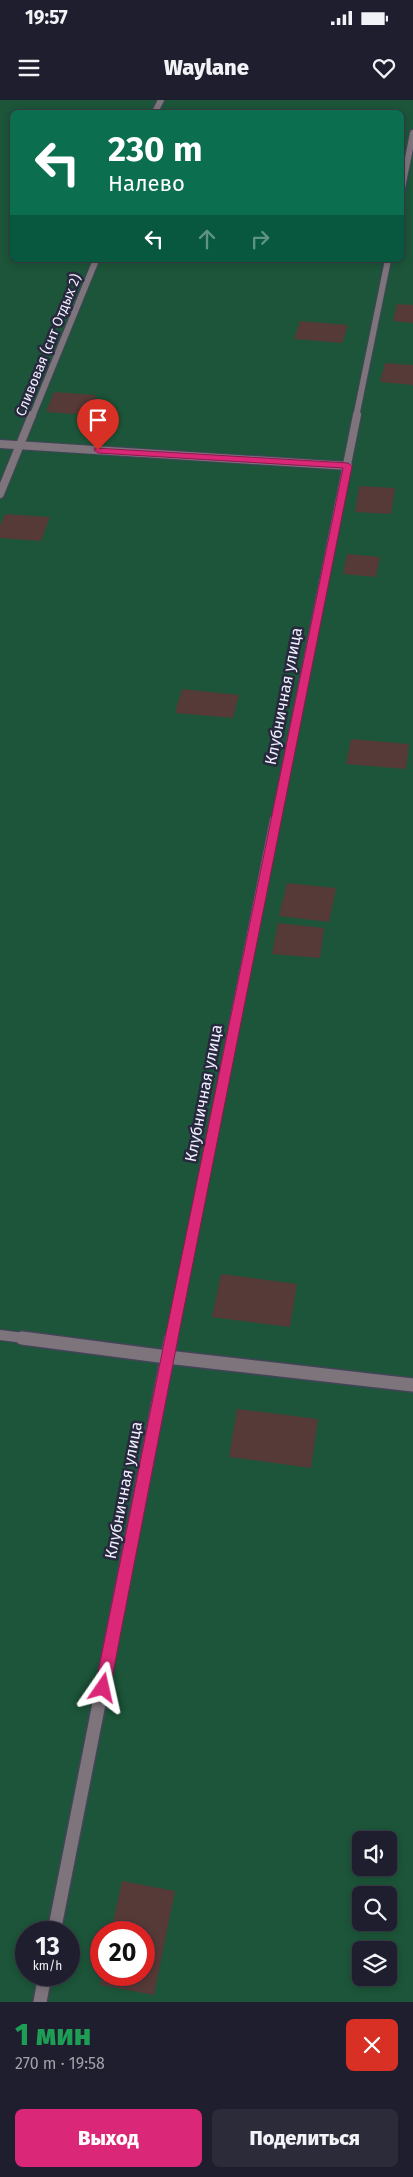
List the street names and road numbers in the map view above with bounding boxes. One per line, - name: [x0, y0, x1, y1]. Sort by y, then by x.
- street label: Сливовая (снт Отдых 2): [12, 272, 85, 419]
- street label: Клубничная улица: [261, 626, 306, 766]
- street label: Клубничная улица: [181, 1023, 226, 1163]
- street label: Клубничная улица: [101, 1420, 146, 1560]

